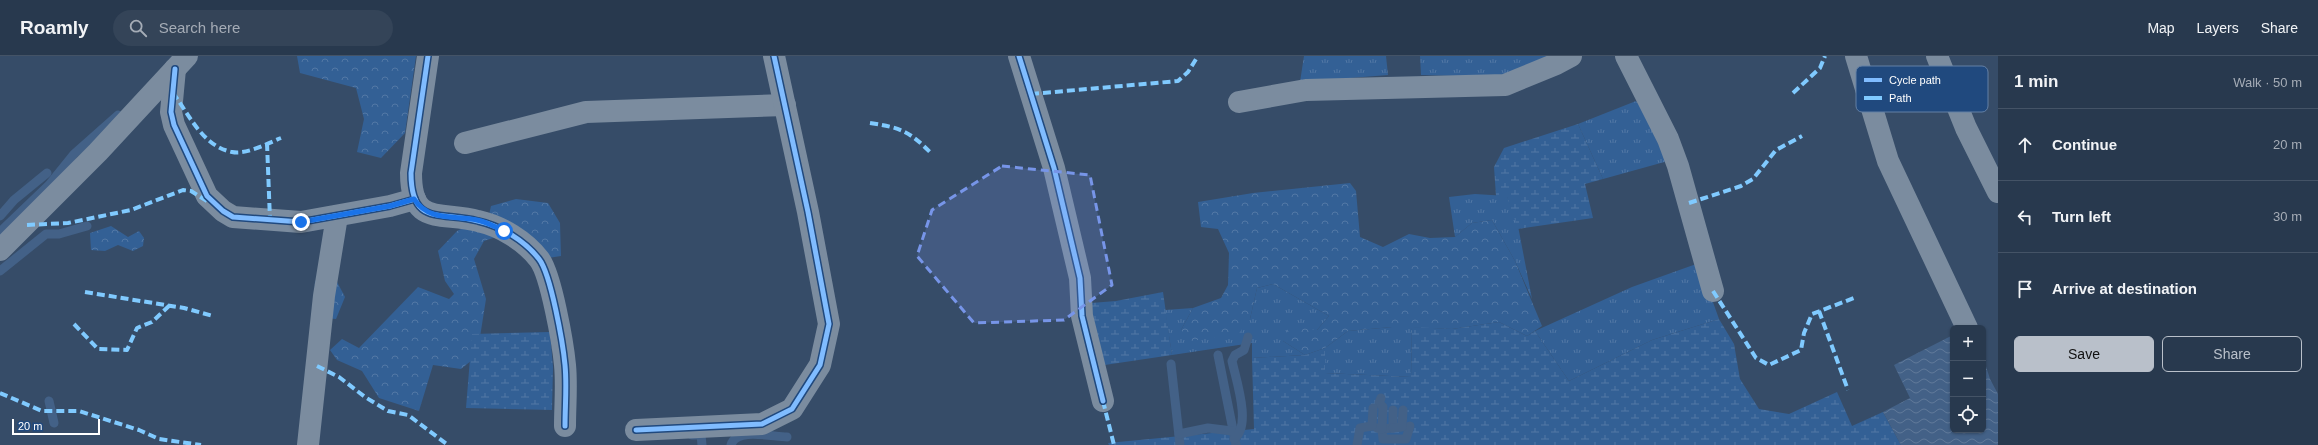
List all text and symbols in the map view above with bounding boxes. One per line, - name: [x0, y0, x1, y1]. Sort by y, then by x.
- search box: [113, 10, 393, 46]
- text: Roamly: [20, 17, 89, 38]
- icon: search: [127, 17, 149, 39]
- text: Search here: [159, 19, 240, 36]
- text: Map: [2147, 20, 2175, 36]
- text: Layers: [2197, 20, 2239, 36]
- text: Share: [2261, 20, 2298, 36]
- legend: [1856, 66, 1988, 112]
- text: 1 min: [2014, 72, 2058, 91]
- text: Cycle path: [1889, 74, 1941, 86]
- text: Walk · 50 m: [2233, 75, 2302, 90]
- text: Path: [1889, 92, 1912, 104]
- icon: ahead: [2014, 134, 2036, 156]
- text: Continue: [2052, 136, 2117, 153]
- text: 20 m: [2273, 137, 2302, 152]
- icon: left: [2014, 206, 2036, 228]
- text: Turn left: [2052, 208, 2111, 225]
- text: 30 m: [2273, 209, 2302, 224]
- route end: [292, 213, 310, 231]
- route start: [495, 222, 513, 240]
- icon: arrive: [2014, 278, 2036, 300]
- text: Arrive at destination: [2052, 280, 2197, 297]
- map controls: [1950, 325, 1986, 433]
- button: +: [1950, 325, 1986, 361]
- button: Save: [2014, 336, 2154, 372]
- button: Share: [2162, 336, 2302, 372]
- button: −: [1950, 361, 1986, 397]
- button: locate: [1950, 397, 1986, 433]
- scale bar: [12, 417, 100, 436]
- text: 20 m: [18, 420, 42, 432]

